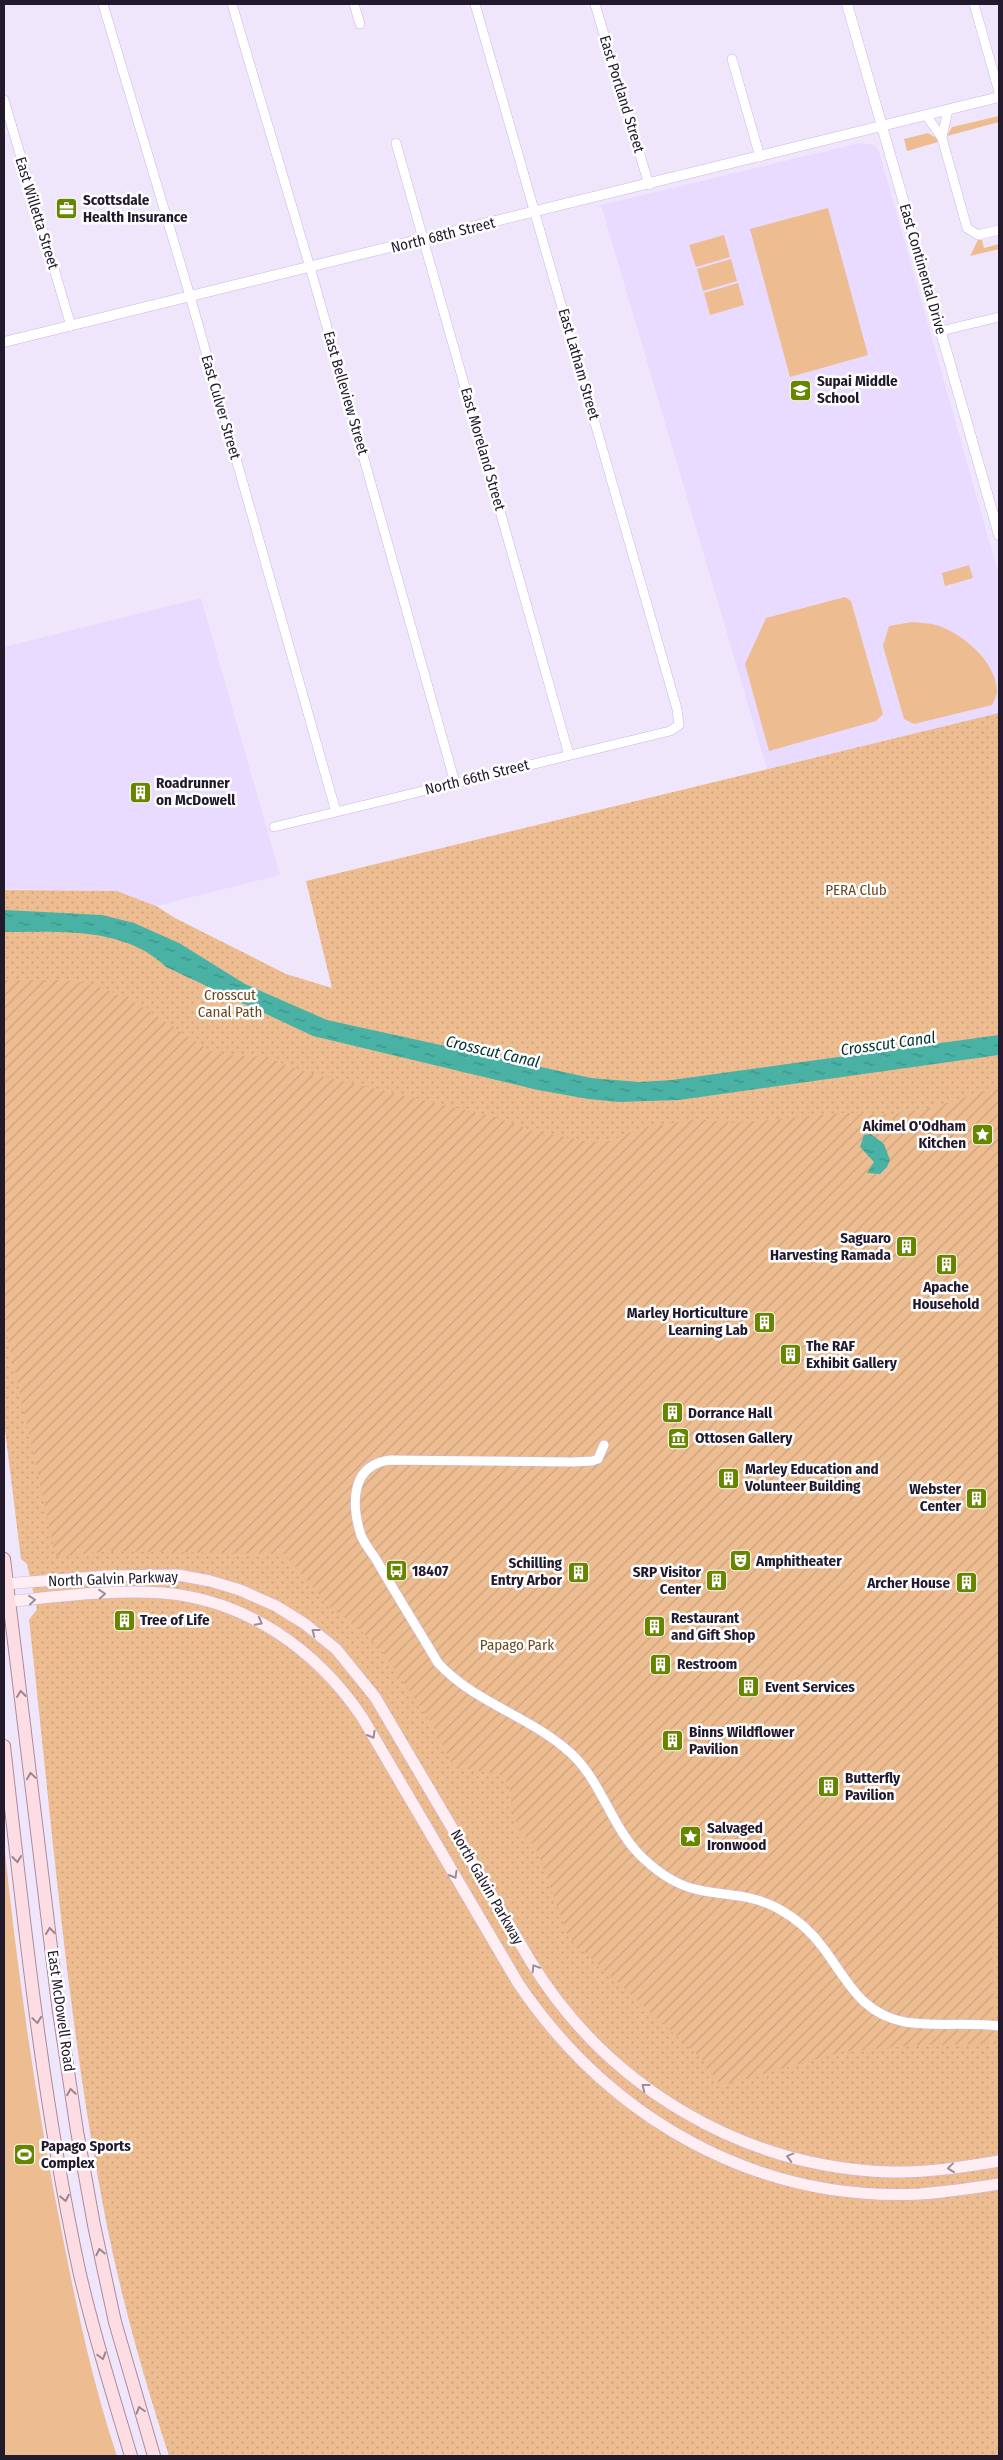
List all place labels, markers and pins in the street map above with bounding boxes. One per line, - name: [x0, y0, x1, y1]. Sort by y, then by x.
- place label: Scottsdale Health Insurance: [83, 191, 188, 226]
- office icon: Scottsdale Health Insurance: [55, 197, 79, 221]
- place label: Supai Middle School: [817, 372, 898, 407]
- school or university icon: Supai Middle School: [789, 378, 813, 402]
- place label: Roadrunner on McDowell: [156, 774, 236, 809]
- building icon: Roadrunner on McDowell: [128, 780, 152, 804]
- place label: Akimel O'Odham Kitchen: [862, 1117, 966, 1152]
- place icon: Akimel O'Odham Kitchen: [970, 1123, 994, 1147]
- place label: Saguaro Harvesting Ramada: [770, 1229, 892, 1264]
- building icon: Saguaro Harvesting Ramada: [895, 1235, 919, 1259]
- building icon: Apache Household: [934, 1252, 958, 1276]
- place label: Apache Household: [912, 1278, 980, 1313]
- place label: Marley Horticulture Learning Lab: [627, 1304, 748, 1339]
- building icon: Marley Horticulture Learning Lab: [752, 1310, 776, 1334]
- place label: The RAF Exhibit Gallery: [806, 1337, 898, 1372]
- building icon: The RAF Exhibit Gallery: [778, 1343, 802, 1367]
- building icon: Dorrance Hall: [660, 1401, 684, 1425]
- place label: Dorrance Hall: [688, 1404, 773, 1422]
- museum icon: Ottosen Gallery: [667, 1426, 691, 1450]
- place label: Ottosen Gallery: [695, 1429, 793, 1447]
- place label: Marley Education and Volunteer Building: [744, 1460, 879, 1495]
- building icon: Marley Education and Volunteer Building: [717, 1466, 741, 1490]
- place label: Webster Center: [909, 1480, 962, 1515]
- building icon: Webster Center: [965, 1486, 989, 1510]
- theatre icon: Amphitheater: [728, 1549, 752, 1573]
- place label: Amphitheater: [755, 1552, 842, 1570]
- place label: Schilling Entry Arbor: [491, 1554, 563, 1589]
- bus stop icon: 18407: [384, 1559, 408, 1583]
- building icon: Schilling Entry Arbor: [566, 1560, 590, 1584]
- place label: 18407: [412, 1562, 449, 1580]
- place label: SRP Visitor Center: [633, 1563, 701, 1598]
- building icon: SRP Visitor Center: [705, 1569, 729, 1593]
- building icon: Archer House: [954, 1571, 978, 1595]
- place label: Archer House: [866, 1574, 950, 1592]
- building icon: Tree of Life: [112, 1608, 136, 1632]
- place label: Restaurant and Gift Shop: [671, 1609, 755, 1644]
- place label: Tree of Life: [140, 1611, 210, 1629]
- building icon: Restaurant and Gift Shop: [643, 1615, 667, 1639]
- building icon: Restroom: [649, 1652, 673, 1676]
- place label: Restroom: [677, 1655, 737, 1673]
- building icon: Event Services: [737, 1675, 761, 1699]
- place label: Event Services: [765, 1678, 855, 1696]
- place label: Binns Wildflower Pavilion: [689, 1723, 795, 1758]
- building icon: Binns Wildflower Pavilion: [661, 1729, 685, 1753]
- place label: Butterfly Pavilion: [845, 1769, 901, 1804]
- building icon: Butterfly Pavilion: [817, 1775, 841, 1799]
- place label: Salvaged Ironwood: [707, 1819, 766, 1854]
- place icon: Salvaged Ironwood: [679, 1825, 703, 1849]
- place label: Papago Sports Complex: [41, 2137, 131, 2172]
- sports icon: Papago Sports Complex: [13, 2143, 37, 2167]

